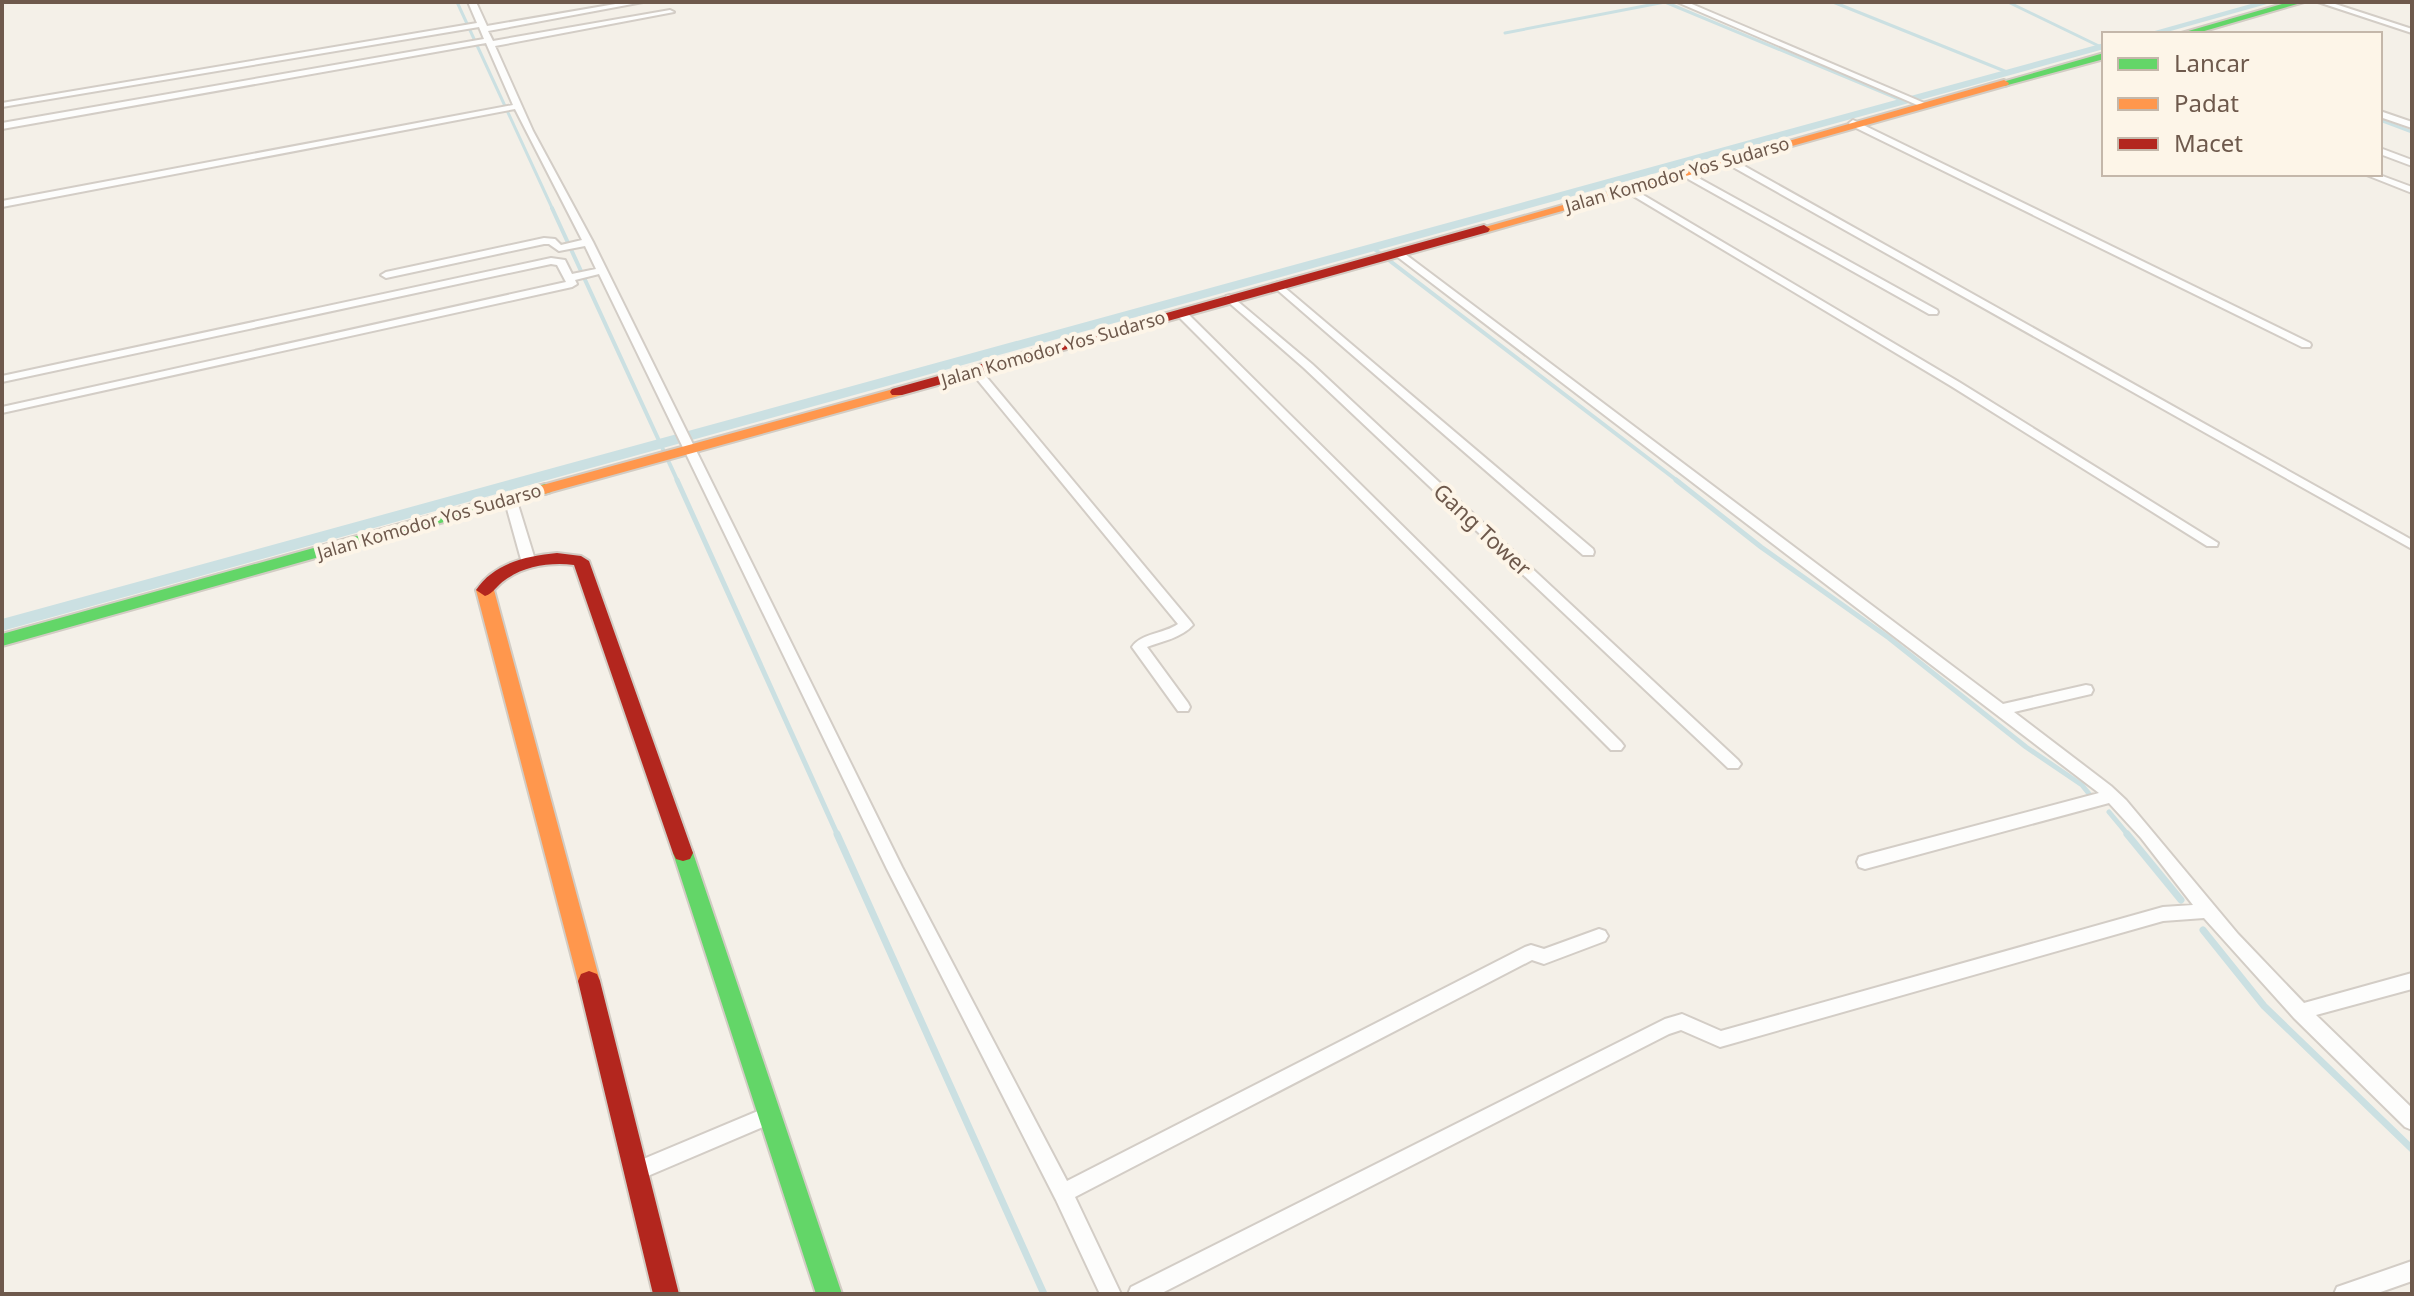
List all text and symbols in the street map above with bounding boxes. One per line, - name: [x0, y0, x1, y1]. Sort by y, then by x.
- legend: [2102, 32, 2382, 176]
- text: Lancar: [2174, 46, 2250, 79]
- text: Padat: [2174, 86, 2239, 119]
- text: Macet: [2174, 126, 2243, 159]
- street label: Jalan Komodor Yos Sudarso: [1560, 130, 1792, 218]
- street label: Jalan Komodor Yos Sudarso: [936, 304, 1168, 392]
- street label: Gang Tower: [1428, 476, 1538, 582]
- street label: Jalan Komodor Yos Sudarso: [312, 477, 544, 565]

